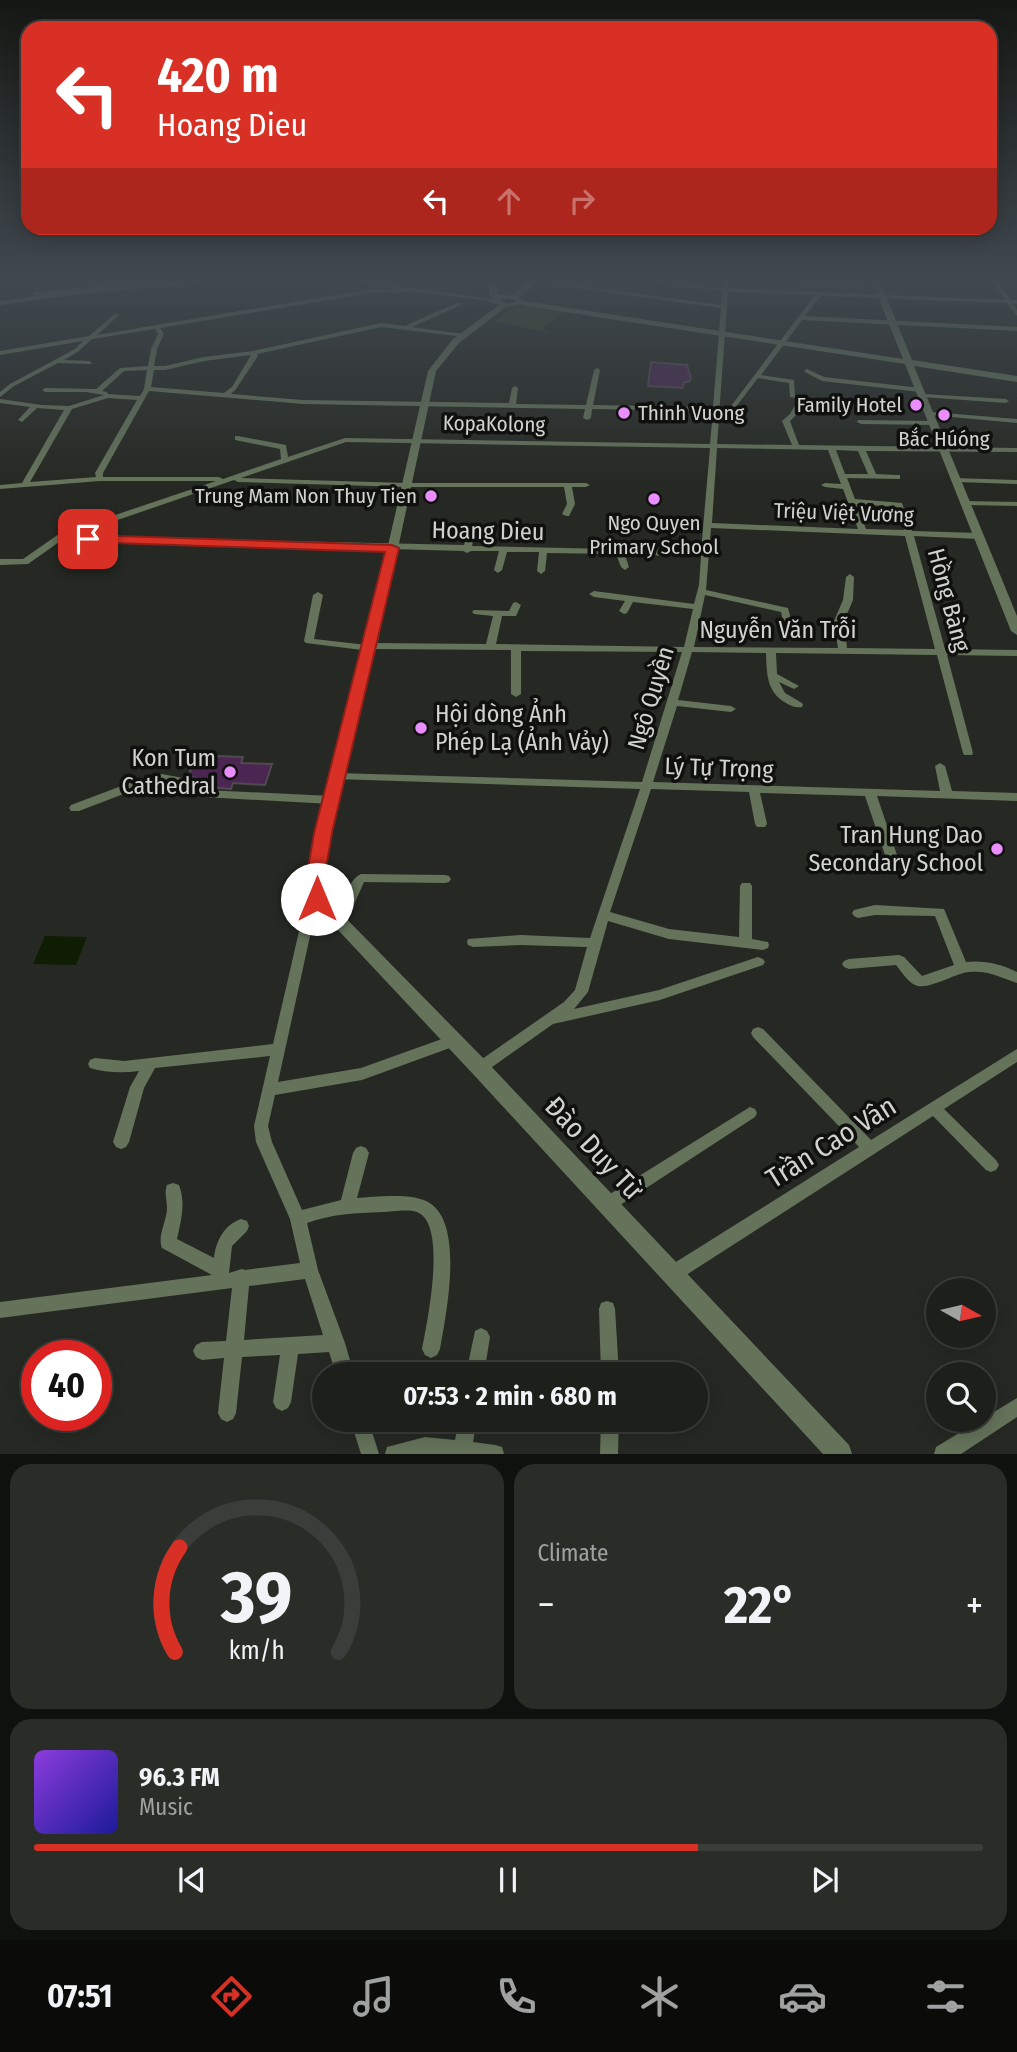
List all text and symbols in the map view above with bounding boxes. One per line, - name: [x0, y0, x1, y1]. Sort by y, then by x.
- text: 420 m: [157, 46, 279, 105]
- icon: left: [42, 49, 133, 140]
- text: Hoang Dieu: [157, 106, 307, 144]
- icon: left: [417, 182, 455, 220]
- icon: ahead: [490, 182, 528, 220]
- icon: right: [563, 182, 601, 220]
- place label: Family Hotel: [796, 392, 902, 418]
- marker: Family Hotel: [908, 397, 924, 413]
- place label: Thinh Vuong: [638, 400, 745, 426]
- marker: Thinh Vuong: [616, 405, 632, 421]
- marker: Bắc Húóng: [936, 407, 952, 423]
- street label: KopaKolong: [443, 410, 546, 438]
- place label: Bắc Húóng: [898, 426, 990, 452]
- place label: Trung Mam Non Thuy Tien: [195, 483, 417, 509]
- marker: Trung Mam Non Thuy Tien: [423, 488, 439, 504]
- marker: Ngo Quyen Primary School: [646, 491, 662, 507]
- street label: Triệu Việt Vương: [774, 498, 914, 528]
- pin: [58, 509, 118, 569]
- place label: Ngo Quyen Primary School: [589, 510, 719, 560]
- street label: Hoang Dieu: [431, 516, 545, 546]
- icon: arrive: [69, 520, 107, 558]
- street label: Hồng Bàng: [922, 545, 976, 655]
- street label: Nguyễn Văn Trỗi: [700, 616, 856, 644]
- street label: Ngô Quyền: [622, 643, 680, 753]
- place label: Hội dòng Ảnh Phép Lạ (Ảnh Vảy): [435, 697, 609, 756]
- marker: Hội dòng Ảnh Phép Lạ (Ảnh Vảy): [413, 720, 429, 736]
- place label: Kon Tum Cathedral: [122, 744, 216, 800]
- street label: Lý Tự Trọng: [664, 752, 775, 784]
- marker: Kon Tum Cathedral: [222, 764, 238, 780]
- place label: Tran Hung Dao Secondary School: [808, 821, 983, 877]
- marker: Tran Hung Dao Secondary School: [989, 841, 1005, 857]
- position arrow: [280, 862, 354, 936]
- street label: Trần Cao Vân: [760, 1089, 902, 1195]
- street label: Đào Duy Từ: [538, 1090, 650, 1207]
- north arrow: [926, 1278, 996, 1348]
- map controls: [926, 1278, 996, 1432]
- speed limit sign: 40: [21, 1340, 112, 1431]
- button: search: [926, 1362, 996, 1432]
- text: 07:53 · 2 min · 680 m: [403, 1381, 617, 1412]
- text: Climate: [538, 1539, 608, 1567]
- text: 39: [220, 1555, 292, 1642]
- text: 22°: [724, 1574, 796, 1637]
- text: −: [538, 1582, 555, 1628]
- text: +: [966, 1582, 983, 1628]
- text: km/h: [229, 1636, 285, 1666]
- text: 96.3 FM: [139, 1762, 220, 1793]
- text: Music: [139, 1793, 193, 1821]
- icon: previous: [173, 1861, 211, 1899]
- icon: pause: [489, 1861, 527, 1899]
- icon: next: [806, 1861, 844, 1899]
- icon: directions: [207, 1972, 256, 2021]
- icon: music: [349, 1972, 398, 2021]
- icon: phone: [492, 1972, 541, 2021]
- icon: climate: [635, 1972, 684, 2021]
- icon: car: [778, 1972, 827, 2021]
- icon: filters: [921, 1972, 970, 2021]
- text: 07:51: [47, 1977, 113, 2015]

